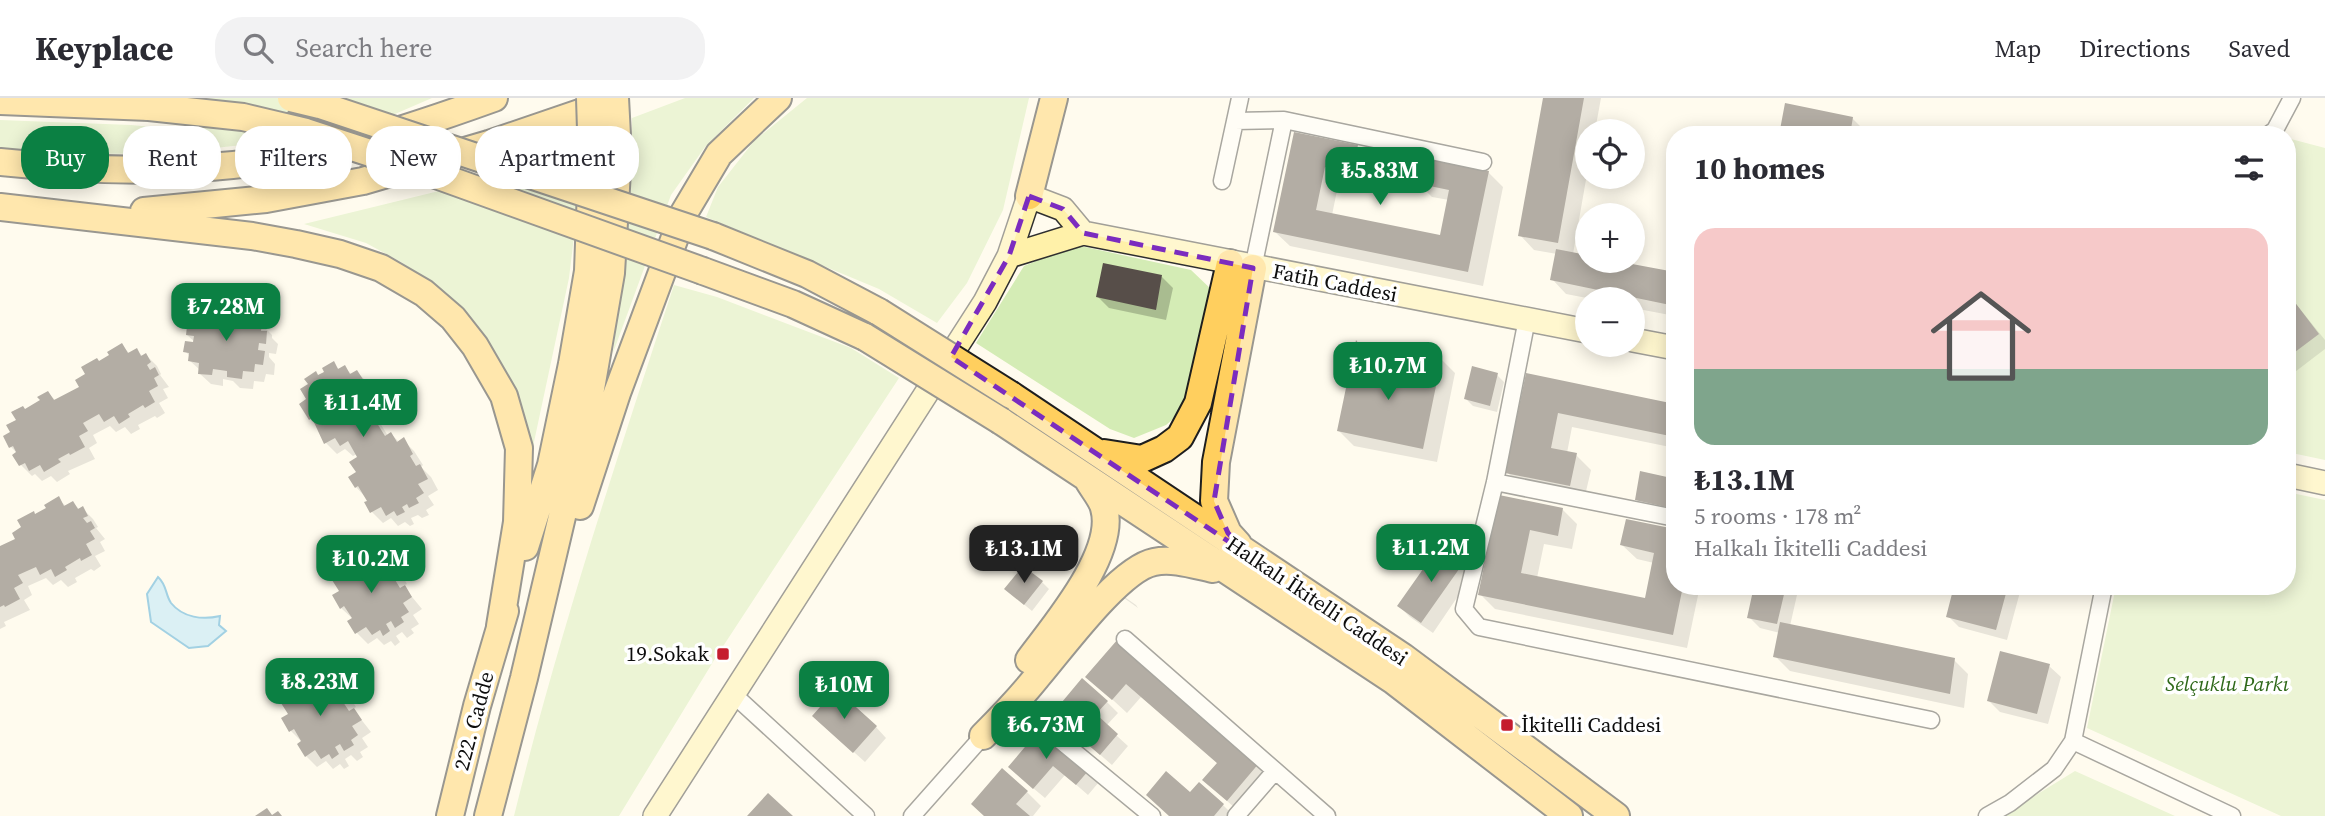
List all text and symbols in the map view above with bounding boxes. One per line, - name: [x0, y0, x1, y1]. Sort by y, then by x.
- search box: [215, 17, 705, 80]
- text: Keyplace: [35, 26, 173, 71]
- icon: search: [239, 29, 277, 67]
- text: Search here: [295, 30, 433, 66]
- text: Map: [1994, 32, 2041, 65]
- text: Directions: [2079, 32, 2190, 65]
- text: Saved: [2228, 32, 2290, 65]
- map controls: [1575, 119, 1645, 357]
- button: locate: [1575, 119, 1645, 189]
- chip: Buy: [21, 126, 109, 189]
- chip: Rent: [123, 126, 221, 189]
- chip: Filters: [235, 126, 352, 189]
- chip: New: [366, 126, 461, 189]
- chip: Apartment: [475, 126, 639, 189]
- pin: ₺5.83M: [1323, 148, 1437, 207]
- text: 10 homes: [1694, 148, 1825, 189]
- icon: filters: [2230, 149, 2268, 187]
- text: ₺5.83M: [1341, 154, 1419, 186]
- button: +: [1575, 203, 1645, 273]
- street label: Fatih Caddesi: [1270, 256, 1400, 309]
- icon: home: [1918, 273, 2044, 399]
- pin: ₺7.28M: [169, 284, 283, 343]
- button: −: [1575, 287, 1645, 357]
- text: ₺7.28M: [187, 290, 265, 322]
- pin: ₺10.7M: [1331, 342, 1445, 402]
- text: ₺10.7M: [1349, 349, 1427, 381]
- pin: ₺11.4M: [306, 380, 420, 439]
- text: ₺11.4M: [324, 386, 402, 418]
- text: ₺13.1M: [1694, 459, 1795, 500]
- text: 5 rooms · 178 m²: [1694, 500, 1861, 532]
- pin: ₺11.2M: [1374, 524, 1488, 584]
- pin: ₺13.1M: [967, 526, 1081, 585]
- street label: Halkalı İkitelli Caddesi: [1221, 529, 1414, 672]
- text: ₺11.2M: [1392, 531, 1470, 563]
- text: ₺13.1M: [985, 532, 1063, 564]
- text: Halkalı İkitelli Caddesi: [1694, 532, 1927, 564]
- pin: ₺10.2M: [314, 536, 428, 595]
- text: ₺10.2M: [332, 542, 410, 574]
- place label: 19.Sokak: [626, 639, 709, 668]
- marker: 19.Sokak: [715, 646, 731, 662]
- pin: ₺8.23M: [263, 658, 377, 718]
- pin: ₺10M: [803, 662, 885, 721]
- text: ₺8.23M: [281, 665, 359, 697]
- street label: 222. Cadde: [446, 668, 501, 773]
- text: ₺10M: [815, 668, 873, 700]
- park label: Selçuklu Parkı: [2165, 669, 2289, 698]
- pin: ₺6.73M: [989, 702, 1103, 761]
- text: ₺6.73M: [1007, 708, 1085, 740]
- place label: İkitelli Caddesi: [1521, 710, 1661, 739]
- marker: İkitelli Caddesi: [1499, 717, 1515, 733]

